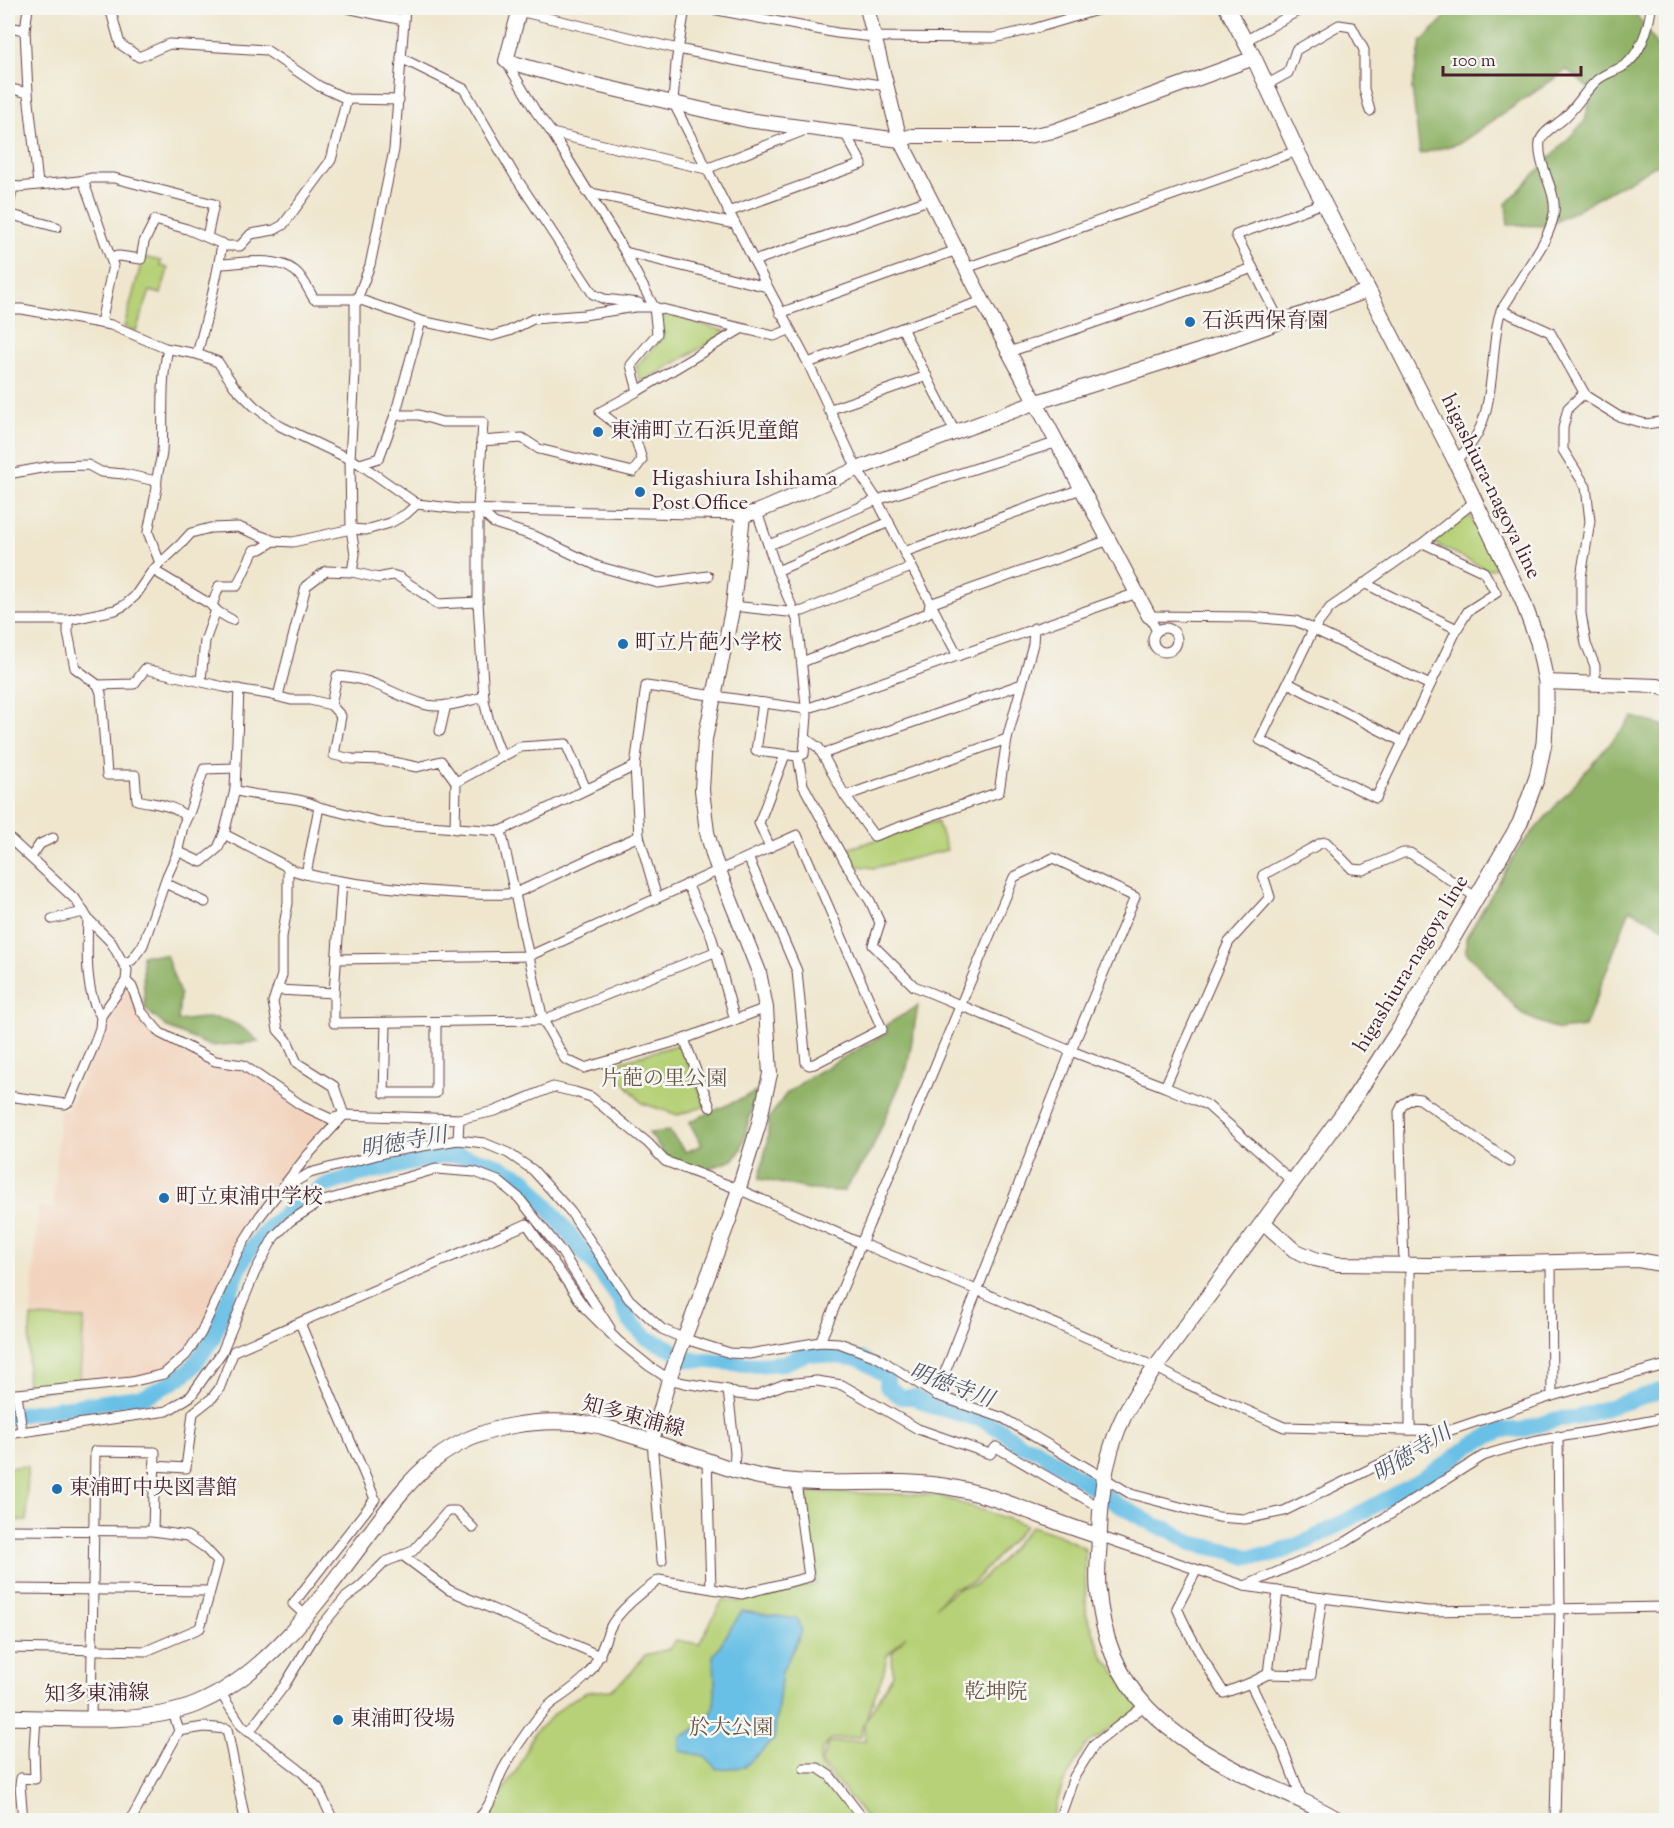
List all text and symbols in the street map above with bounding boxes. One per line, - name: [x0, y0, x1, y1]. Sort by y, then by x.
- scale bar: [1443, 39, 1581, 77]
- text: 100 m: [1452, 49, 1496, 75]
- place label: 石浜西保育園: [1202, 307, 1328, 337]
- marker: 石浜西保育園: [1183, 315, 1197, 329]
- street label: higashiura-nagoya line: [1432, 390, 1548, 584]
- place label: 東浦町立石浜児童館: [610, 417, 799, 447]
- marker: 東浦町立石浜児童館: [591, 425, 605, 439]
- place label: Higashiura Ishihama Post Office: [652, 465, 838, 519]
- marker: Higashiura Ishihama Post Office: [633, 485, 647, 499]
- place label: 町立片葩小学校: [635, 629, 782, 659]
- marker: 町立片葩小学校: [616, 637, 630, 651]
- street label: higashiura-nagoya line: [1347, 870, 1477, 1058]
- park label: 片葩の里公園: [601, 1065, 727, 1095]
- water label: 明徳寺川: [358, 1120, 452, 1167]
- place label: 町立東浦中学校: [176, 1183, 323, 1213]
- marker: 町立東浦中学校: [157, 1191, 171, 1205]
- water label: 明徳寺川: [904, 1357, 1000, 1418]
- street label: 知多東浦線: [578, 1390, 688, 1446]
- water label: 明徳寺川: [1367, 1417, 1460, 1492]
- place label: 東浦町中央図書館: [69, 1474, 237, 1504]
- marker: 東浦町中央図書館: [50, 1482, 64, 1496]
- park label: 乾坤院: [965, 1678, 1028, 1708]
- street label: 知多東浦線: [44, 1679, 150, 1711]
- place label: 東浦町役場: [350, 1705, 455, 1735]
- marker: 東浦町役場: [331, 1713, 345, 1727]
- park label: 於大公園: [689, 1714, 773, 1744]

